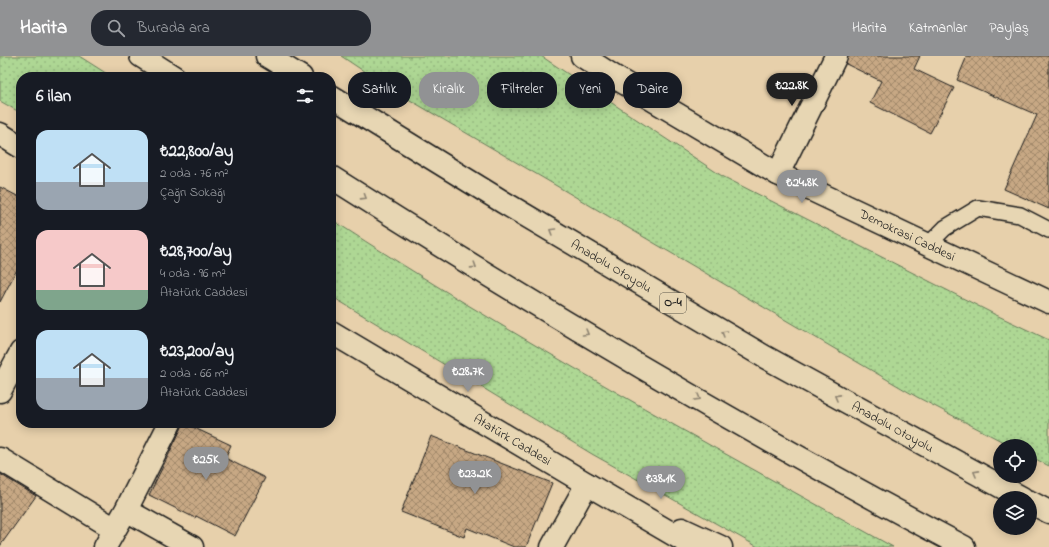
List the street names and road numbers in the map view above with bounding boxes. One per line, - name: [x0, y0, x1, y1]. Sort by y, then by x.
- street label: Demokrasi Caddesi: [855, 204, 959, 266]
- street label: Anadolu Otoyolu: [567, 235, 656, 298]
- road number: O-4: [660, 293, 686, 313]
- street label: Anadolu Otoyolu: [848, 397, 937, 457]
- street label: Atatürk Caddesi: [470, 409, 555, 470]

